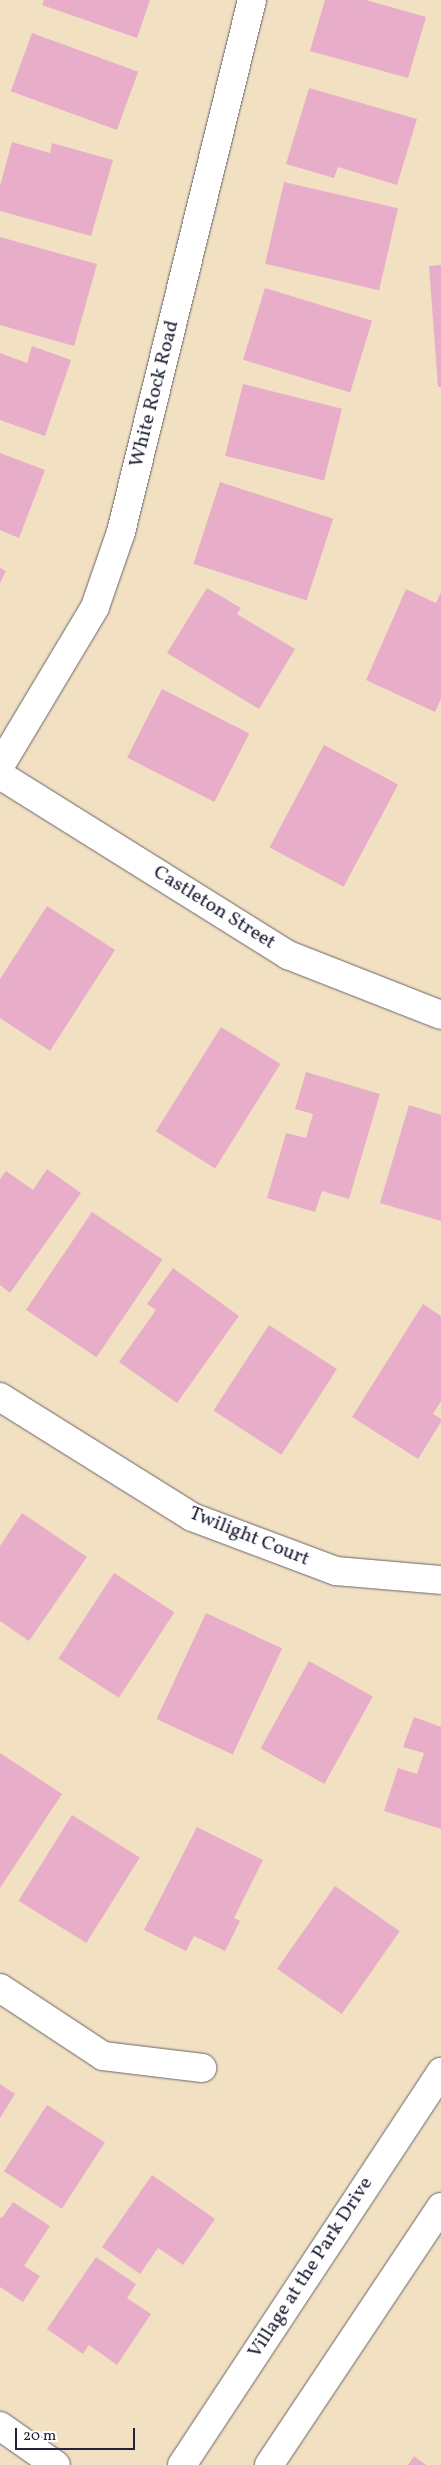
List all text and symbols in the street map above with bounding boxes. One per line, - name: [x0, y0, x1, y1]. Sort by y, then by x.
- street label: White Rock Road: [125, 318, 185, 470]
- street label: Castleton Street: [148, 861, 280, 955]
- street label: Twilight Court: [185, 1502, 313, 1572]
- street label: Village at the Park Drive: [243, 2173, 379, 2363]
- scale bar: [18, 2418, 138, 2450]
- text: 20 m: [23, 2426, 56, 2447]

